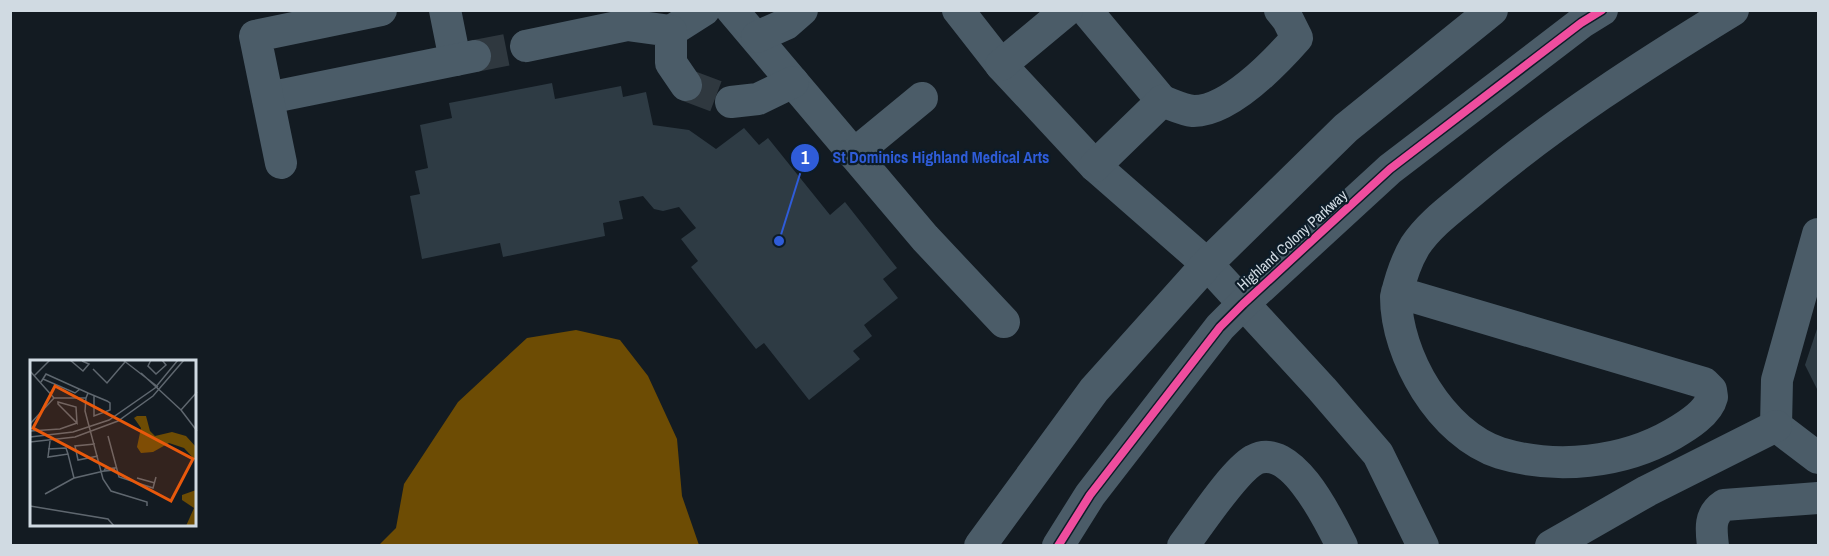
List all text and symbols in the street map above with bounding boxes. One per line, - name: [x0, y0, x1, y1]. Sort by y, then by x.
- callout: St Dominics Highland Medical Arts: [790, 141, 1061, 175]
- text: 1: [801, 145, 810, 170]
- text: St Dominics Highland Medical Arts: [833, 146, 1049, 168]
- street label: Highland Colony Parkway: [1232, 184, 1352, 295]
- inset map: [30, 360, 196, 526]

